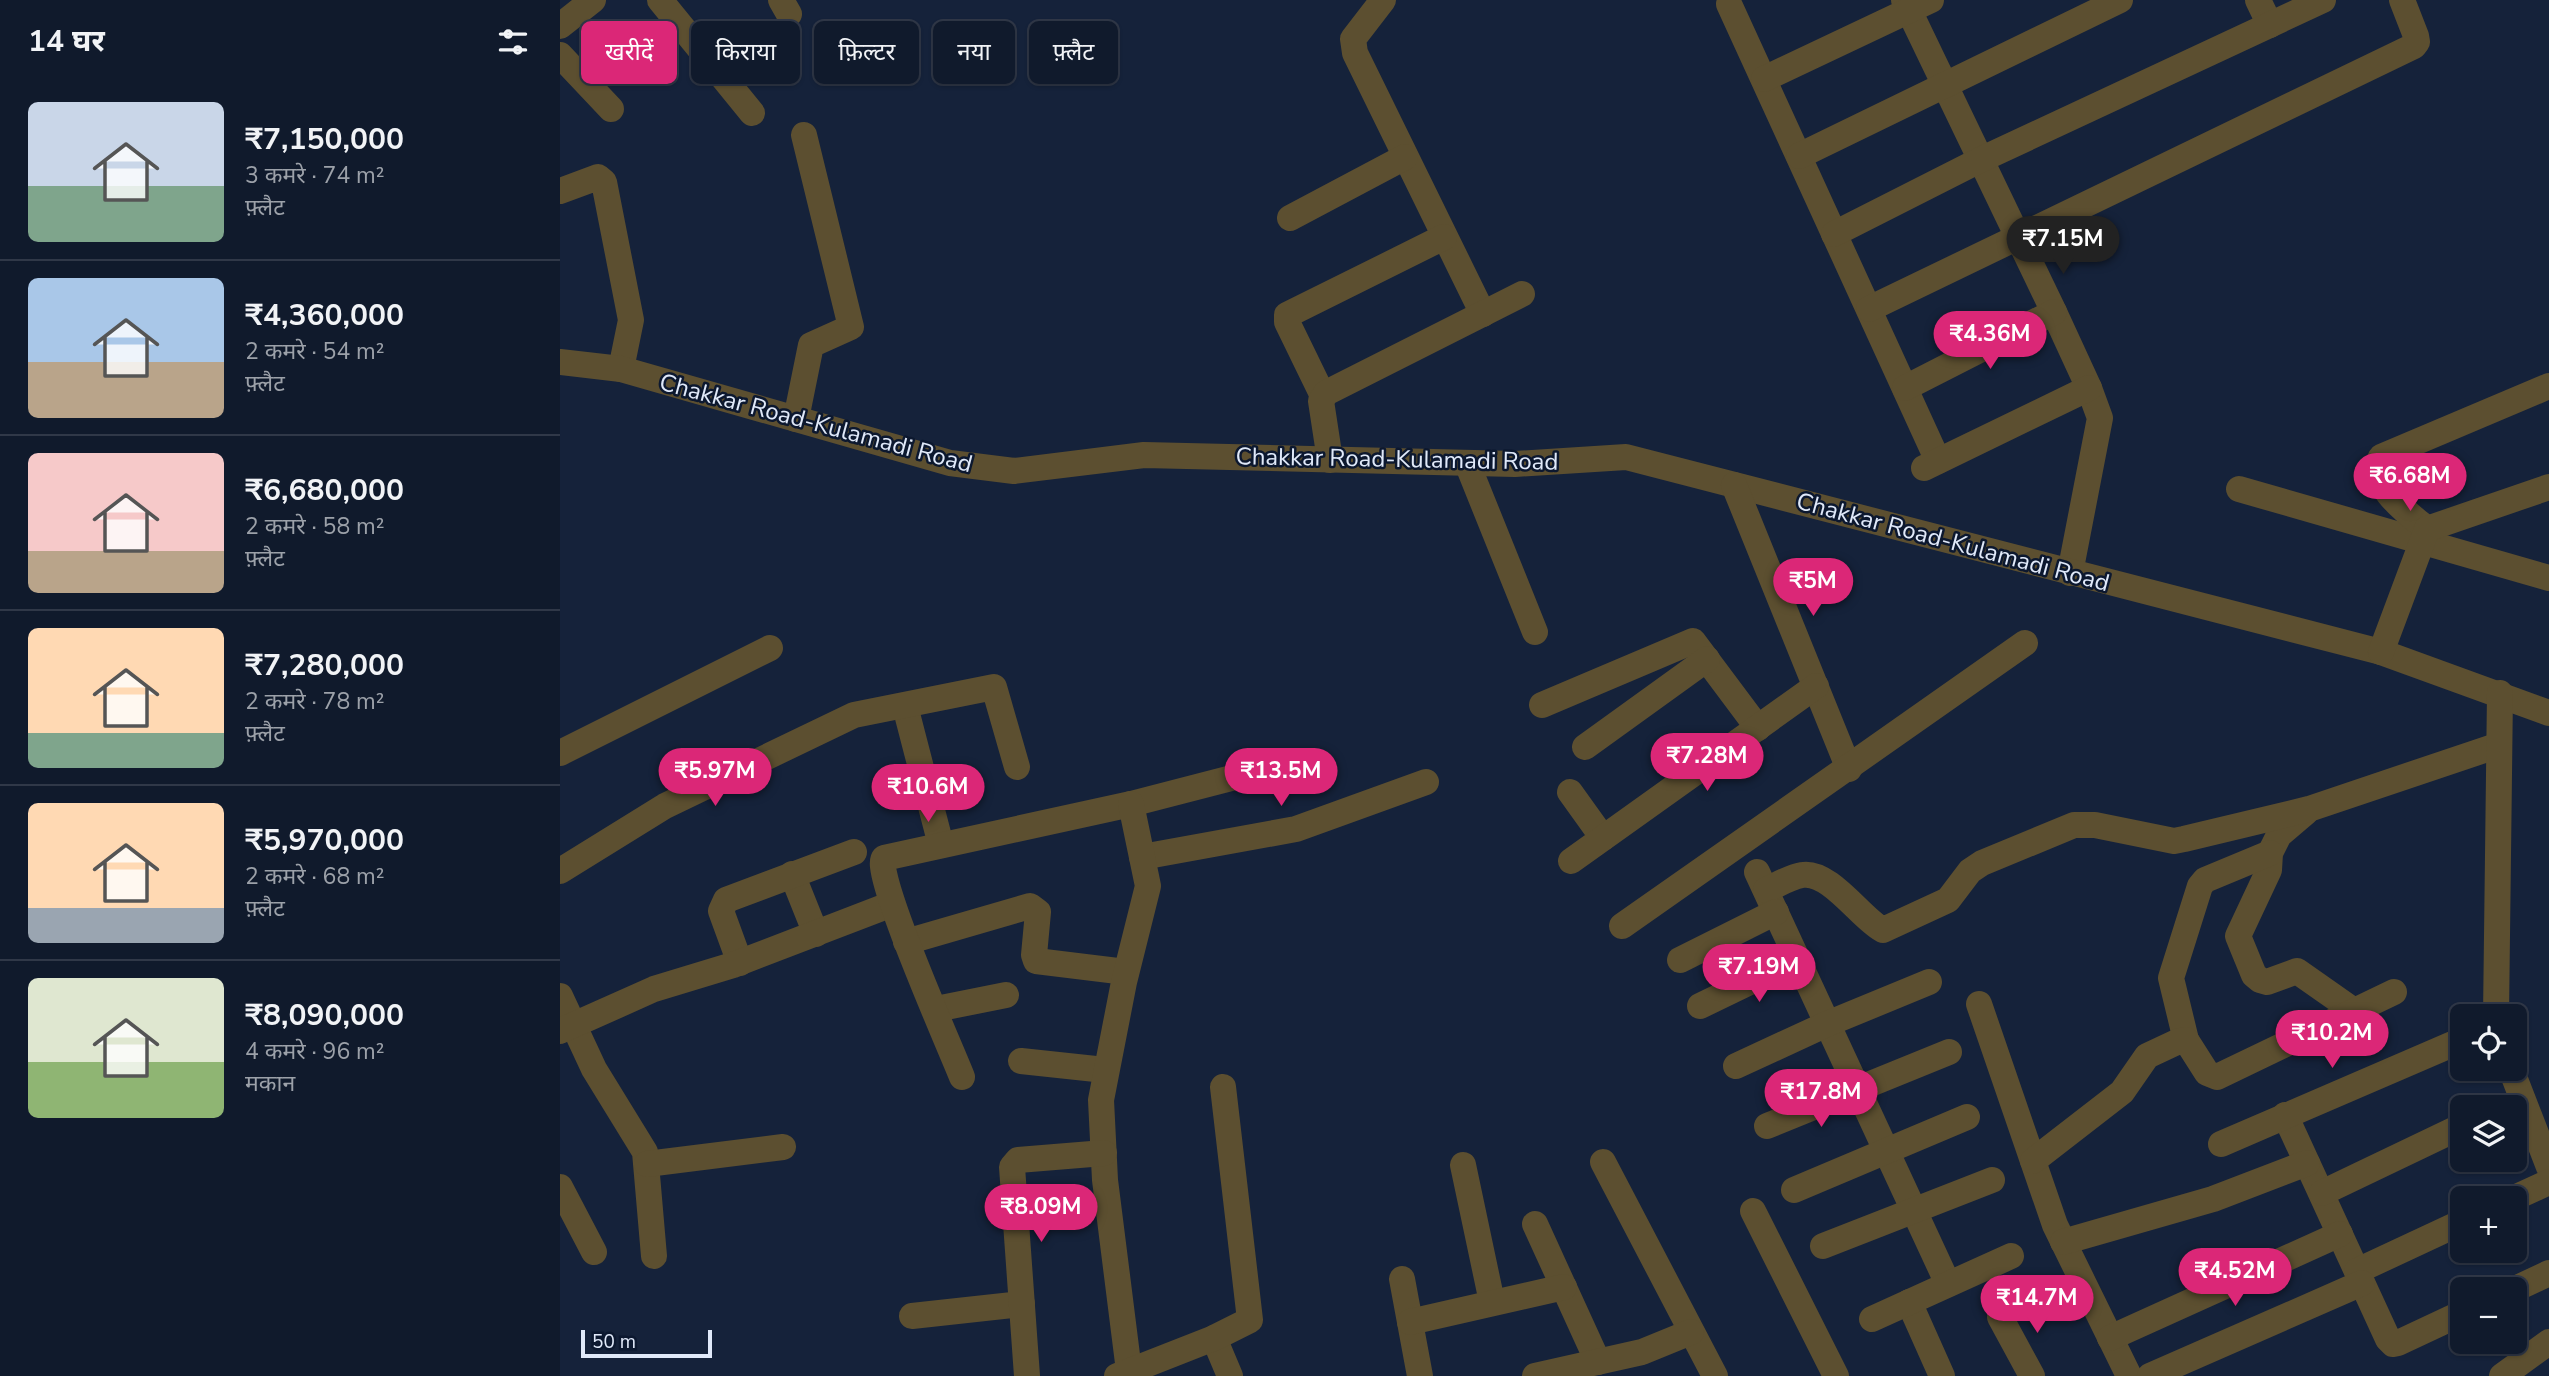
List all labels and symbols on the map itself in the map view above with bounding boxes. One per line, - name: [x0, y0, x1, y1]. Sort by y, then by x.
- pin: ₹7.15M: [2006, 216, 2120, 276]
- pin: ₹4.36M: [1933, 312, 2047, 371]
- street label: Chakkar Road-Kulamadi Road: [656, 366, 976, 480]
- street label: Chakkar Road-Kulamadi Road: [1235, 440, 1559, 478]
- pin: ₹6.68M: [2353, 454, 2467, 513]
- street label: Chakkar Road-Kulamadi Road: [1793, 485, 2113, 599]
- pin: ₹5M: [1779, 558, 1847, 618]
- pin: ₹7.28M: [1650, 734, 1764, 793]
- pin: ₹5.97M: [658, 748, 772, 808]
- pin: ₹13.5M: [1224, 748, 1338, 808]
- pin: ₹10.6M: [871, 764, 985, 824]
- pin: ₹7.19M: [1702, 944, 1816, 1004]
- pin: ₹10.2M: [2275, 1010, 2389, 1070]
- pin: ₹17.8M: [1764, 1070, 1878, 1129]
- pin: ₹8.09M: [984, 1184, 1098, 1244]
- pin: ₹4.52M: [2178, 1248, 2292, 1308]
- pin: ₹14.7M: [1980, 1276, 2094, 1335]
- scale bar: [581, 1327, 712, 1359]

